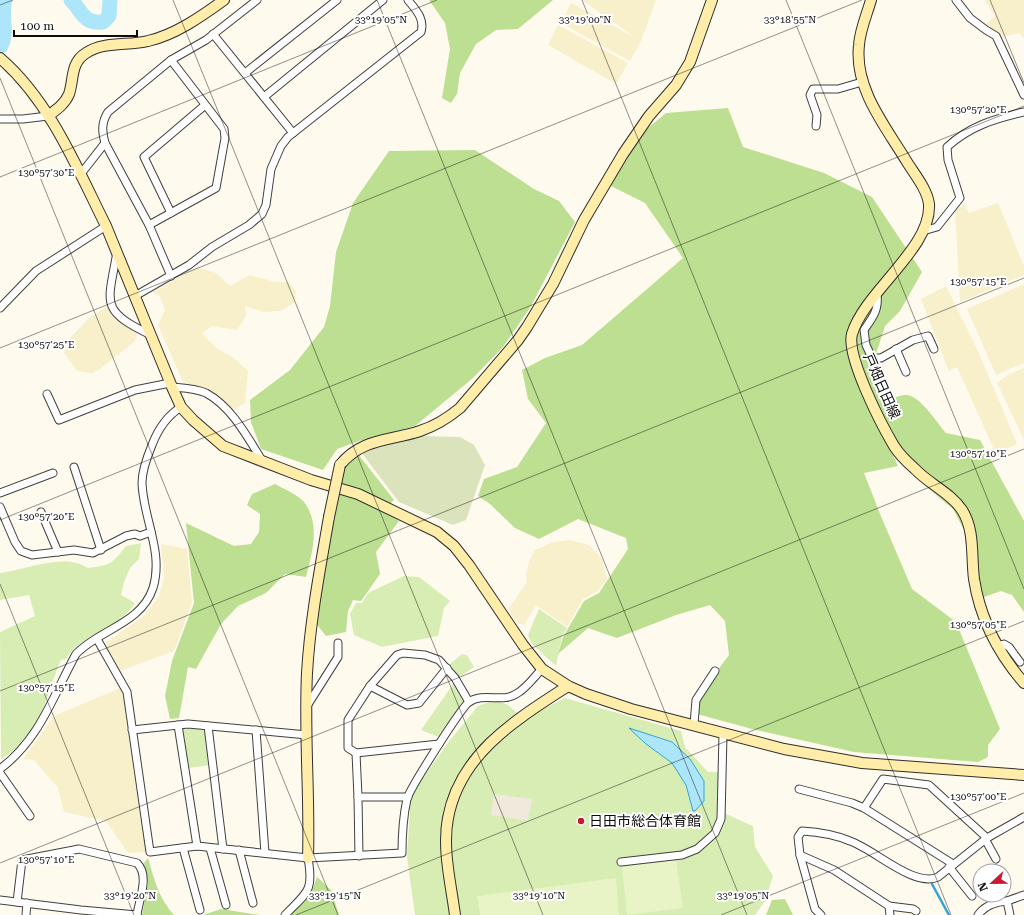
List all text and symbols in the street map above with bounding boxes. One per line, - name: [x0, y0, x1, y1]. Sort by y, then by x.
- scale bar: [14, 12, 137, 38]
- text: 33°19'05"N: [355, 14, 407, 25]
- text: 33°19'00"N: [559, 14, 611, 25]
- text: 33°18'55"N: [764, 14, 816, 25]
- text: 100 m: [20, 19, 54, 33]
- text: 130°57'20"E: [950, 104, 1006, 115]
- text: 130°57'30"E: [18, 167, 74, 178]
- text: 130°57'15"E: [950, 276, 1006, 287]
- text: 130°57'25"E: [18, 339, 74, 350]
- street label: 戸畑日田線: [860, 351, 904, 421]
- text: 130°57'10"E: [950, 448, 1006, 459]
- text: 130°57'20"E: [18, 511, 74, 522]
- text: 130°57'05"E: [950, 619, 1006, 630]
- text: 130°57'15"E: [18, 682, 74, 693]
- text: 130°57'00"E: [950, 791, 1006, 802]
- place label: 日田市総合体育館: [589, 813, 701, 829]
- marker: 日田市総合体育館: [576, 816, 586, 826]
- text: 130°57'10"E: [18, 854, 74, 865]
- north arrow: [972, 863, 1012, 903]
- text: N: [975, 880, 991, 893]
- text: 33°19'20"N: [104, 890, 156, 901]
- text: 33°19'15"N: [309, 890, 361, 901]
- text: 33°19'10"N: [513, 890, 565, 901]
- text: 33°19'05"N: [717, 890, 769, 901]

